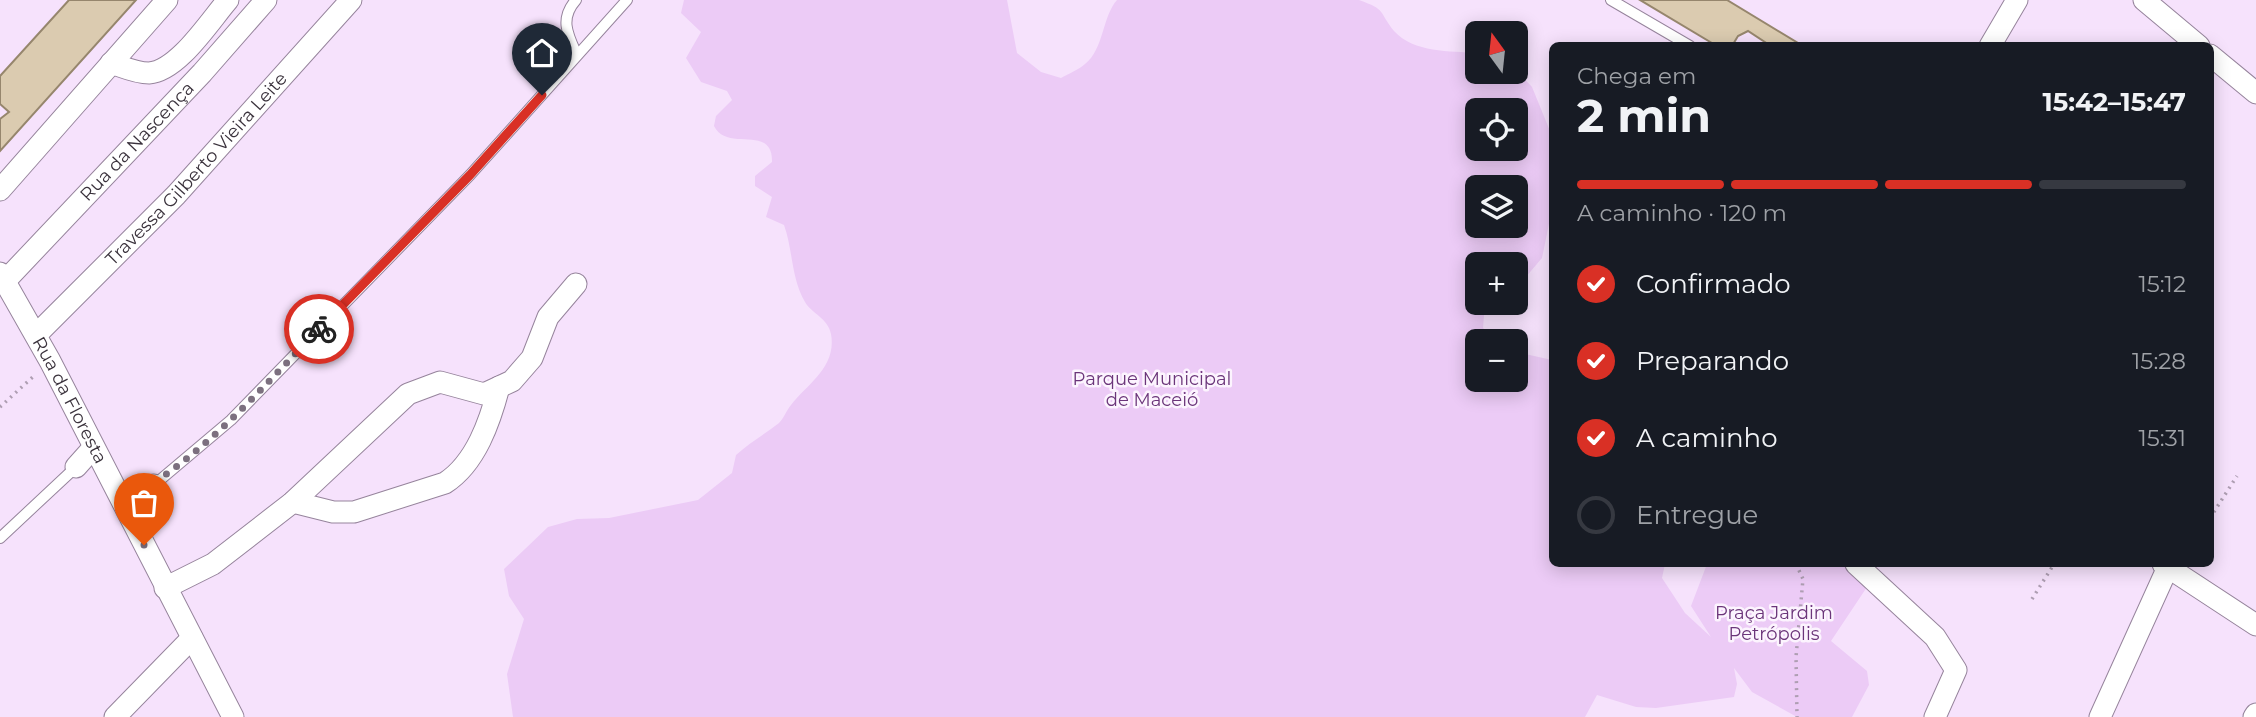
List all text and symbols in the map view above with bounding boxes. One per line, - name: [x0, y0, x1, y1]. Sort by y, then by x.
- north arrow: [1465, 21, 1528, 84]
- map controls: [1465, 21, 1528, 392]
- pin: [512, 23, 572, 95]
- icon: home: [523, 34, 561, 72]
- text: Chega em: [1577, 62, 1696, 90]
- street label: Travessa Gilberto Vieira Leite: [101, 68, 292, 270]
- street label: Rua da Nascença: [75, 77, 199, 206]
- text: 15:42–15:47: [2042, 86, 2186, 118]
- text: 2 min: [1577, 87, 1711, 144]
- button: locate: [1465, 98, 1528, 161]
- button: layers: [1465, 175, 1528, 238]
- text: A caminho · 120 m: [1577, 199, 1787, 227]
- button: +: [1465, 252, 1528, 315]
- icon: check: [1577, 265, 1615, 303]
- text: Confirmado: [1636, 268, 1791, 300]
- text: 15:12: [2138, 270, 2186, 298]
- courier: [284, 294, 354, 364]
- icon: bike: [300, 310, 338, 348]
- button: −: [1465, 329, 1528, 392]
- street label: Rua da Floresta: [28, 333, 112, 467]
- icon: check: [1577, 342, 1615, 380]
- text: Preparando: [1636, 345, 1789, 377]
- text: 15:28: [2132, 347, 2186, 375]
- park label: Parque Municipal de Maceió: [1073, 368, 1231, 411]
- icon: check: [1577, 419, 1615, 457]
- text: A caminho: [1636, 422, 1777, 454]
- text: 15:31: [2139, 424, 2186, 452]
- pin: [114, 473, 174, 545]
- icon: bag: [125, 484, 163, 522]
- text: Entregue: [1636, 499, 1758, 531]
- park label: Praça Jardim Petrópolis: [1715, 602, 1833, 645]

